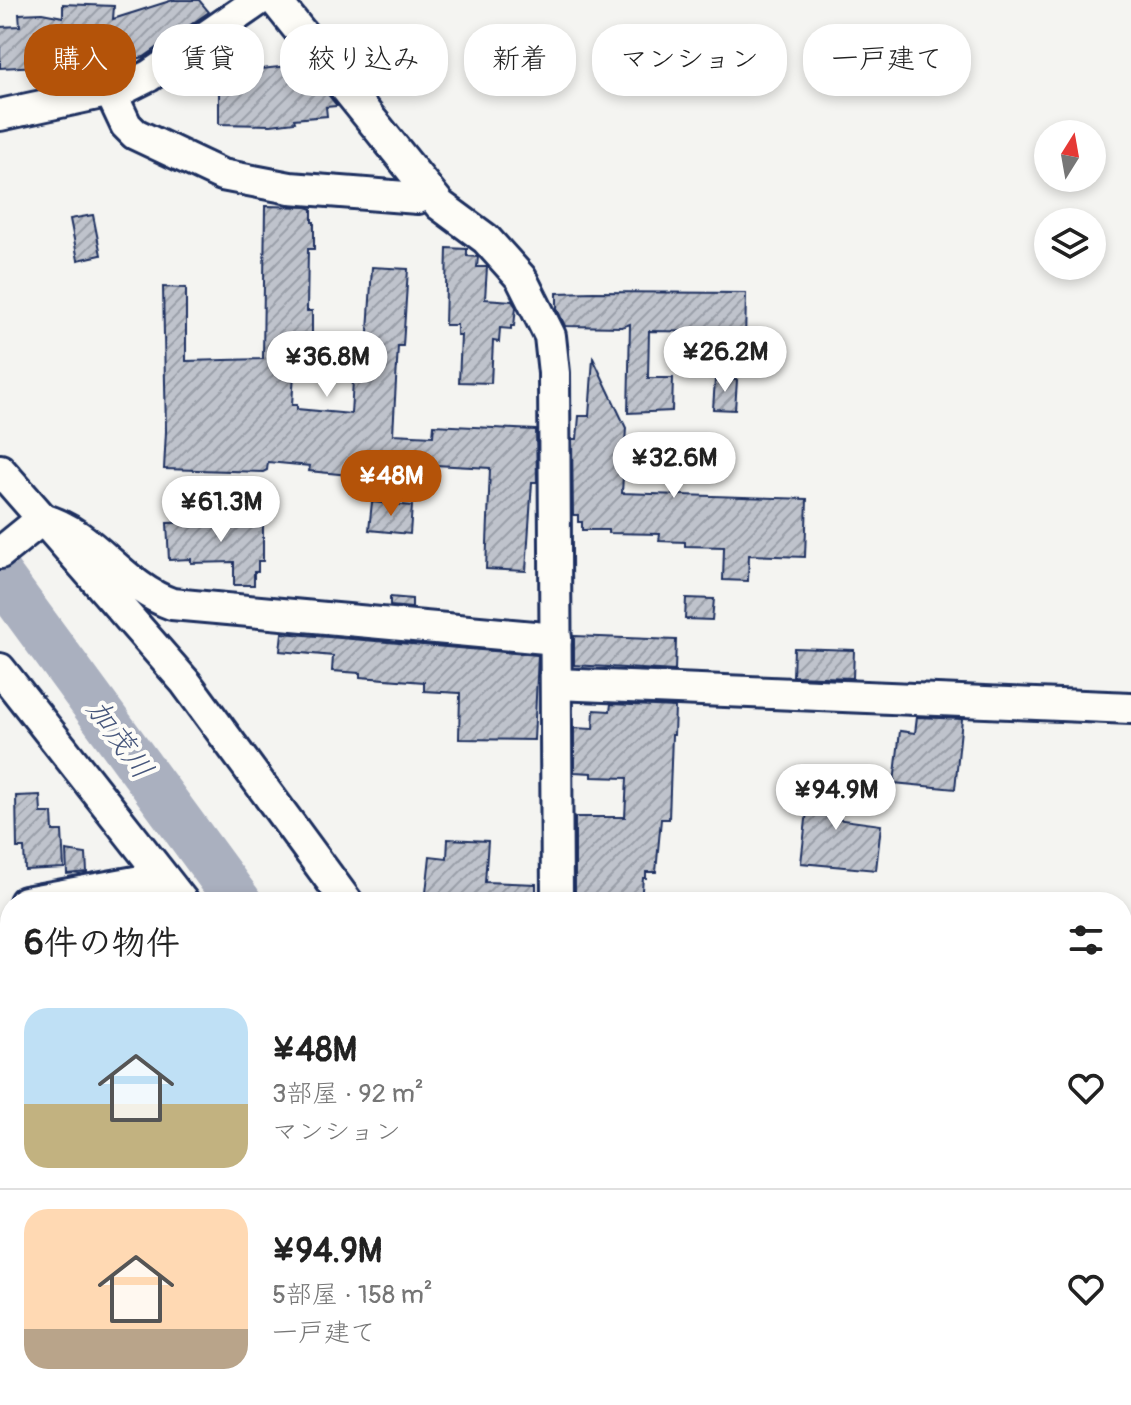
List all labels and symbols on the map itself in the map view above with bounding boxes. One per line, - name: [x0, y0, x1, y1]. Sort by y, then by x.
- north arrow: [1034, 120, 1106, 192]
- pin: ¥26.2M: [660, 326, 790, 394]
- pin: ¥36.8M: [262, 331, 392, 399]
- pin: ¥32.6M: [609, 432, 739, 500]
- pin: ¥48M: [344, 450, 438, 518]
- pin: ¥61.3M: [156, 476, 286, 544]
- water label: 加茂川: [78, 692, 161, 787]
- pin: ¥94.9M: [771, 764, 901, 832]

